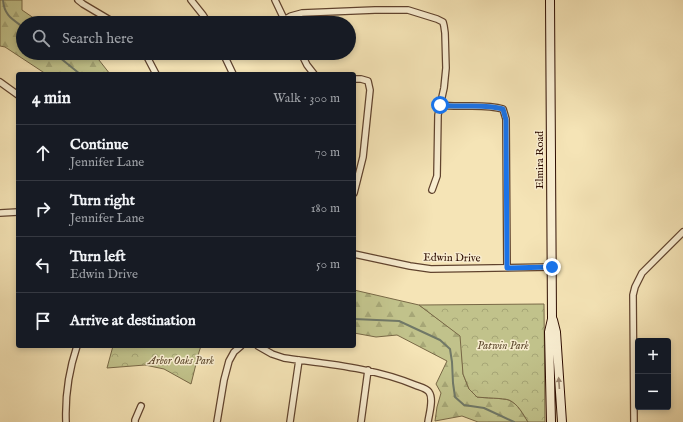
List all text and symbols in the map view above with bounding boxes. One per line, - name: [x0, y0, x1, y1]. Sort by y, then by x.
- search box: [16, 16, 356, 60]
- icon: search: [30, 27, 52, 49]
- text: Search here: [62, 29, 133, 48]
- text: 4 min: [32, 88, 71, 109]
- text: Walk · 300 m: [273, 90, 340, 107]
- route start: [431, 96, 449, 114]
- street label: Elmira Road: [533, 131, 547, 189]
- text: Continue: [70, 135, 128, 154]
- icon: ahead: [32, 142, 54, 164]
- text: 70 m: [315, 144, 340, 161]
- text: Jennifer Lane: [70, 154, 144, 171]
- text: Turn right: [70, 191, 135, 210]
- icon: right: [32, 198, 54, 220]
- text: 180 m: [311, 200, 340, 217]
- text: Jennifer Lane: [70, 210, 144, 227]
- text: Turn left: [70, 247, 126, 266]
- street label: Edwin Drive: [423, 250, 481, 266]
- icon: left: [32, 254, 54, 276]
- text: 50 m: [316, 256, 340, 273]
- route end: [543, 258, 561, 276]
- text: Edwin Drive: [70, 266, 138, 283]
- icon: arrive: [32, 310, 54, 332]
- text: Arrive at destination: [70, 311, 196, 330]
- map controls: [635, 338, 671, 410]
- button: +: [635, 338, 671, 374]
- park label: Patwin Park: [477, 339, 529, 353]
- park label: Arbor Oaks Park: [147, 354, 215, 368]
- button: −: [635, 374, 671, 410]
- one-way arrow: [556, 377, 563, 389]

